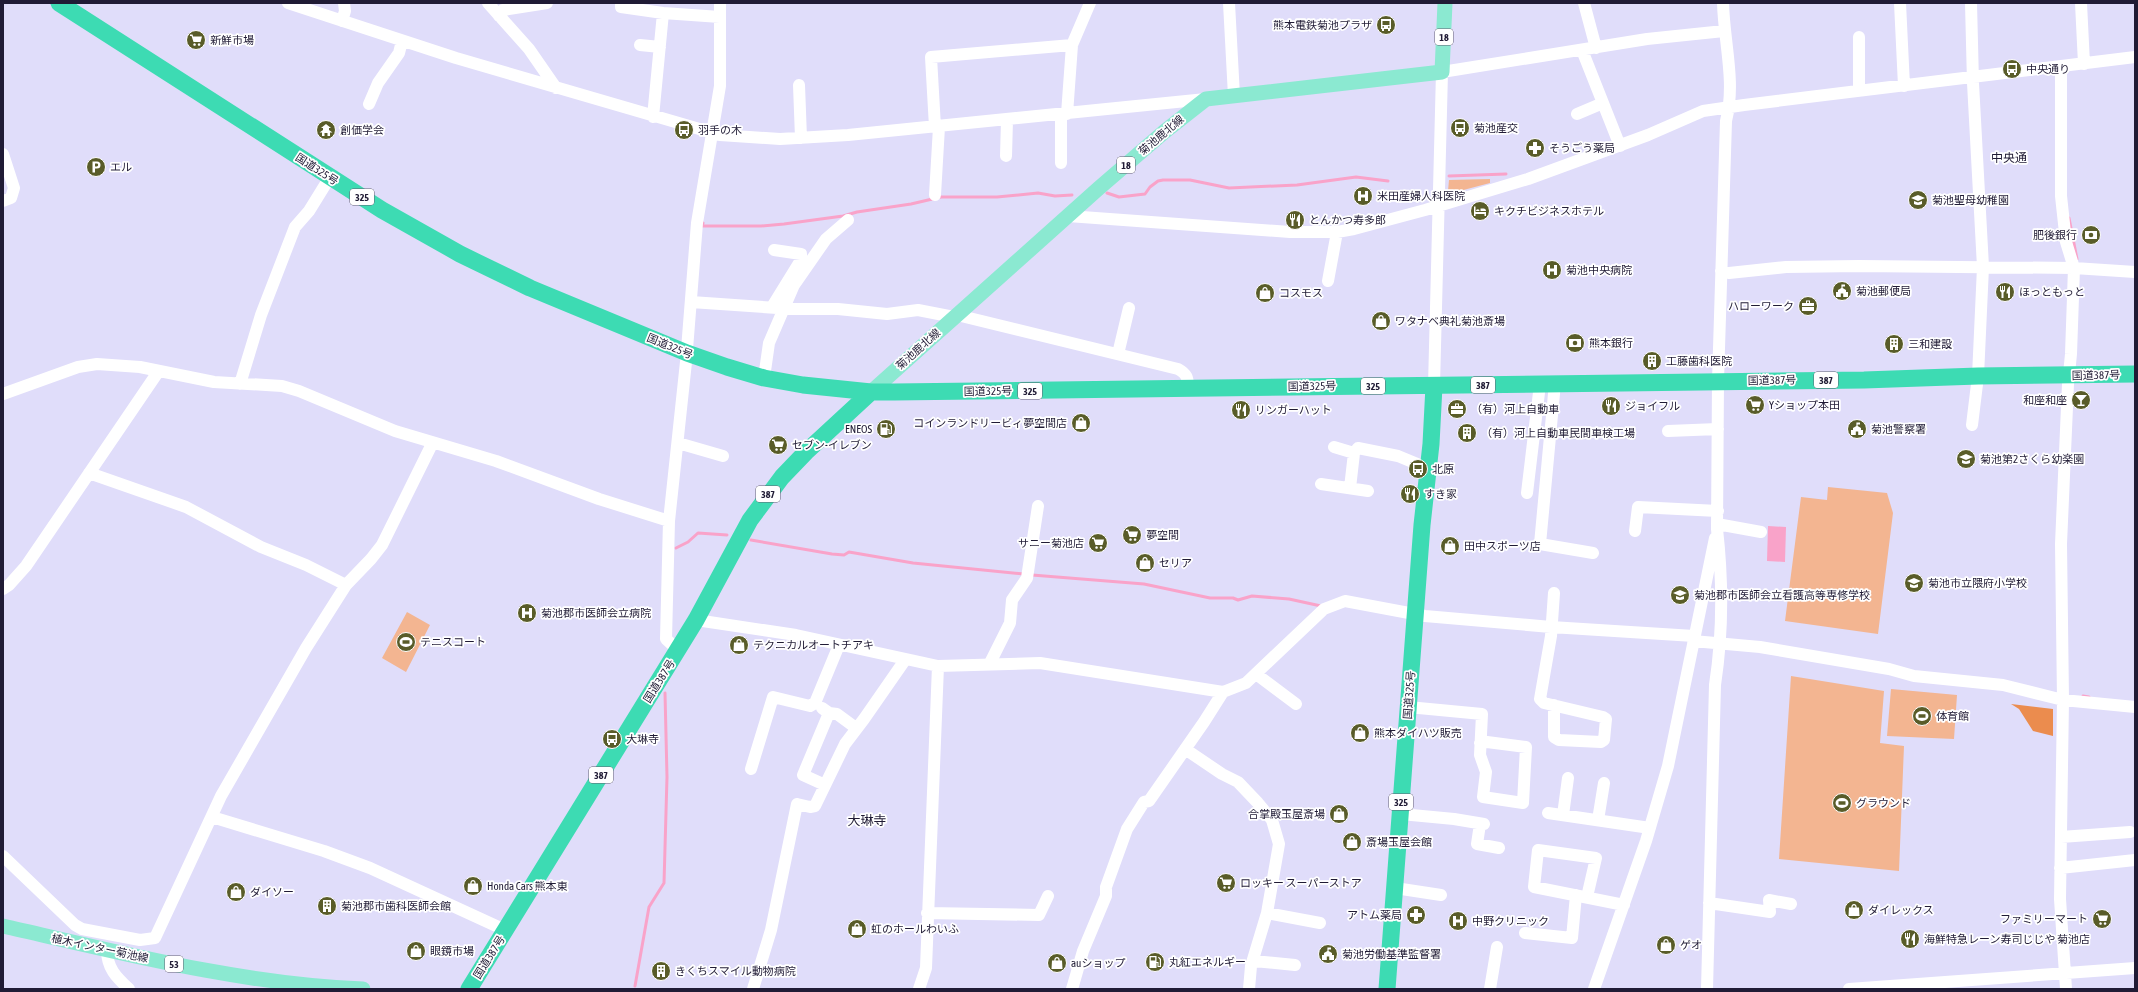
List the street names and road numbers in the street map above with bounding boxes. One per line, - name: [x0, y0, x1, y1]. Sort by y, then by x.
- road number: 18: [1435, 29, 1453, 45]
- street label: 菊池鹿北線: [1136, 113, 1186, 157]
- street label: 国道325号: [293, 151, 341, 187]
- road number: 18: [1117, 157, 1135, 173]
- road number: 325: [350, 189, 374, 205]
- street label: 菊池鹿北線: [894, 326, 942, 372]
- street label: 国道325号: [645, 331, 695, 361]
- street label: 国道387号: [2072, 369, 2120, 381]
- road number: 387: [1814, 372, 1838, 388]
- street label: 国道387号: [1748, 374, 1796, 386]
- road number: 387: [1471, 377, 1495, 393]
- road number: 325: [1361, 378, 1385, 394]
- street label: 国道325号: [1288, 380, 1336, 392]
- road number: 325: [1018, 383, 1042, 399]
- street label: 国道325号: [964, 385, 1012, 397]
- road number: 387: [756, 486, 780, 502]
- street label: 国道387号: [641, 657, 677, 705]
- street label: 国道325号: [1401, 670, 1417, 720]
- road number: 387: [589, 767, 613, 783]
- road number: 325: [1389, 794, 1413, 810]
- street label: 植木インター菊池線: [50, 932, 150, 964]
- street label: 国道387号: [471, 933, 507, 981]
- road number: 53: [165, 956, 183, 972]

